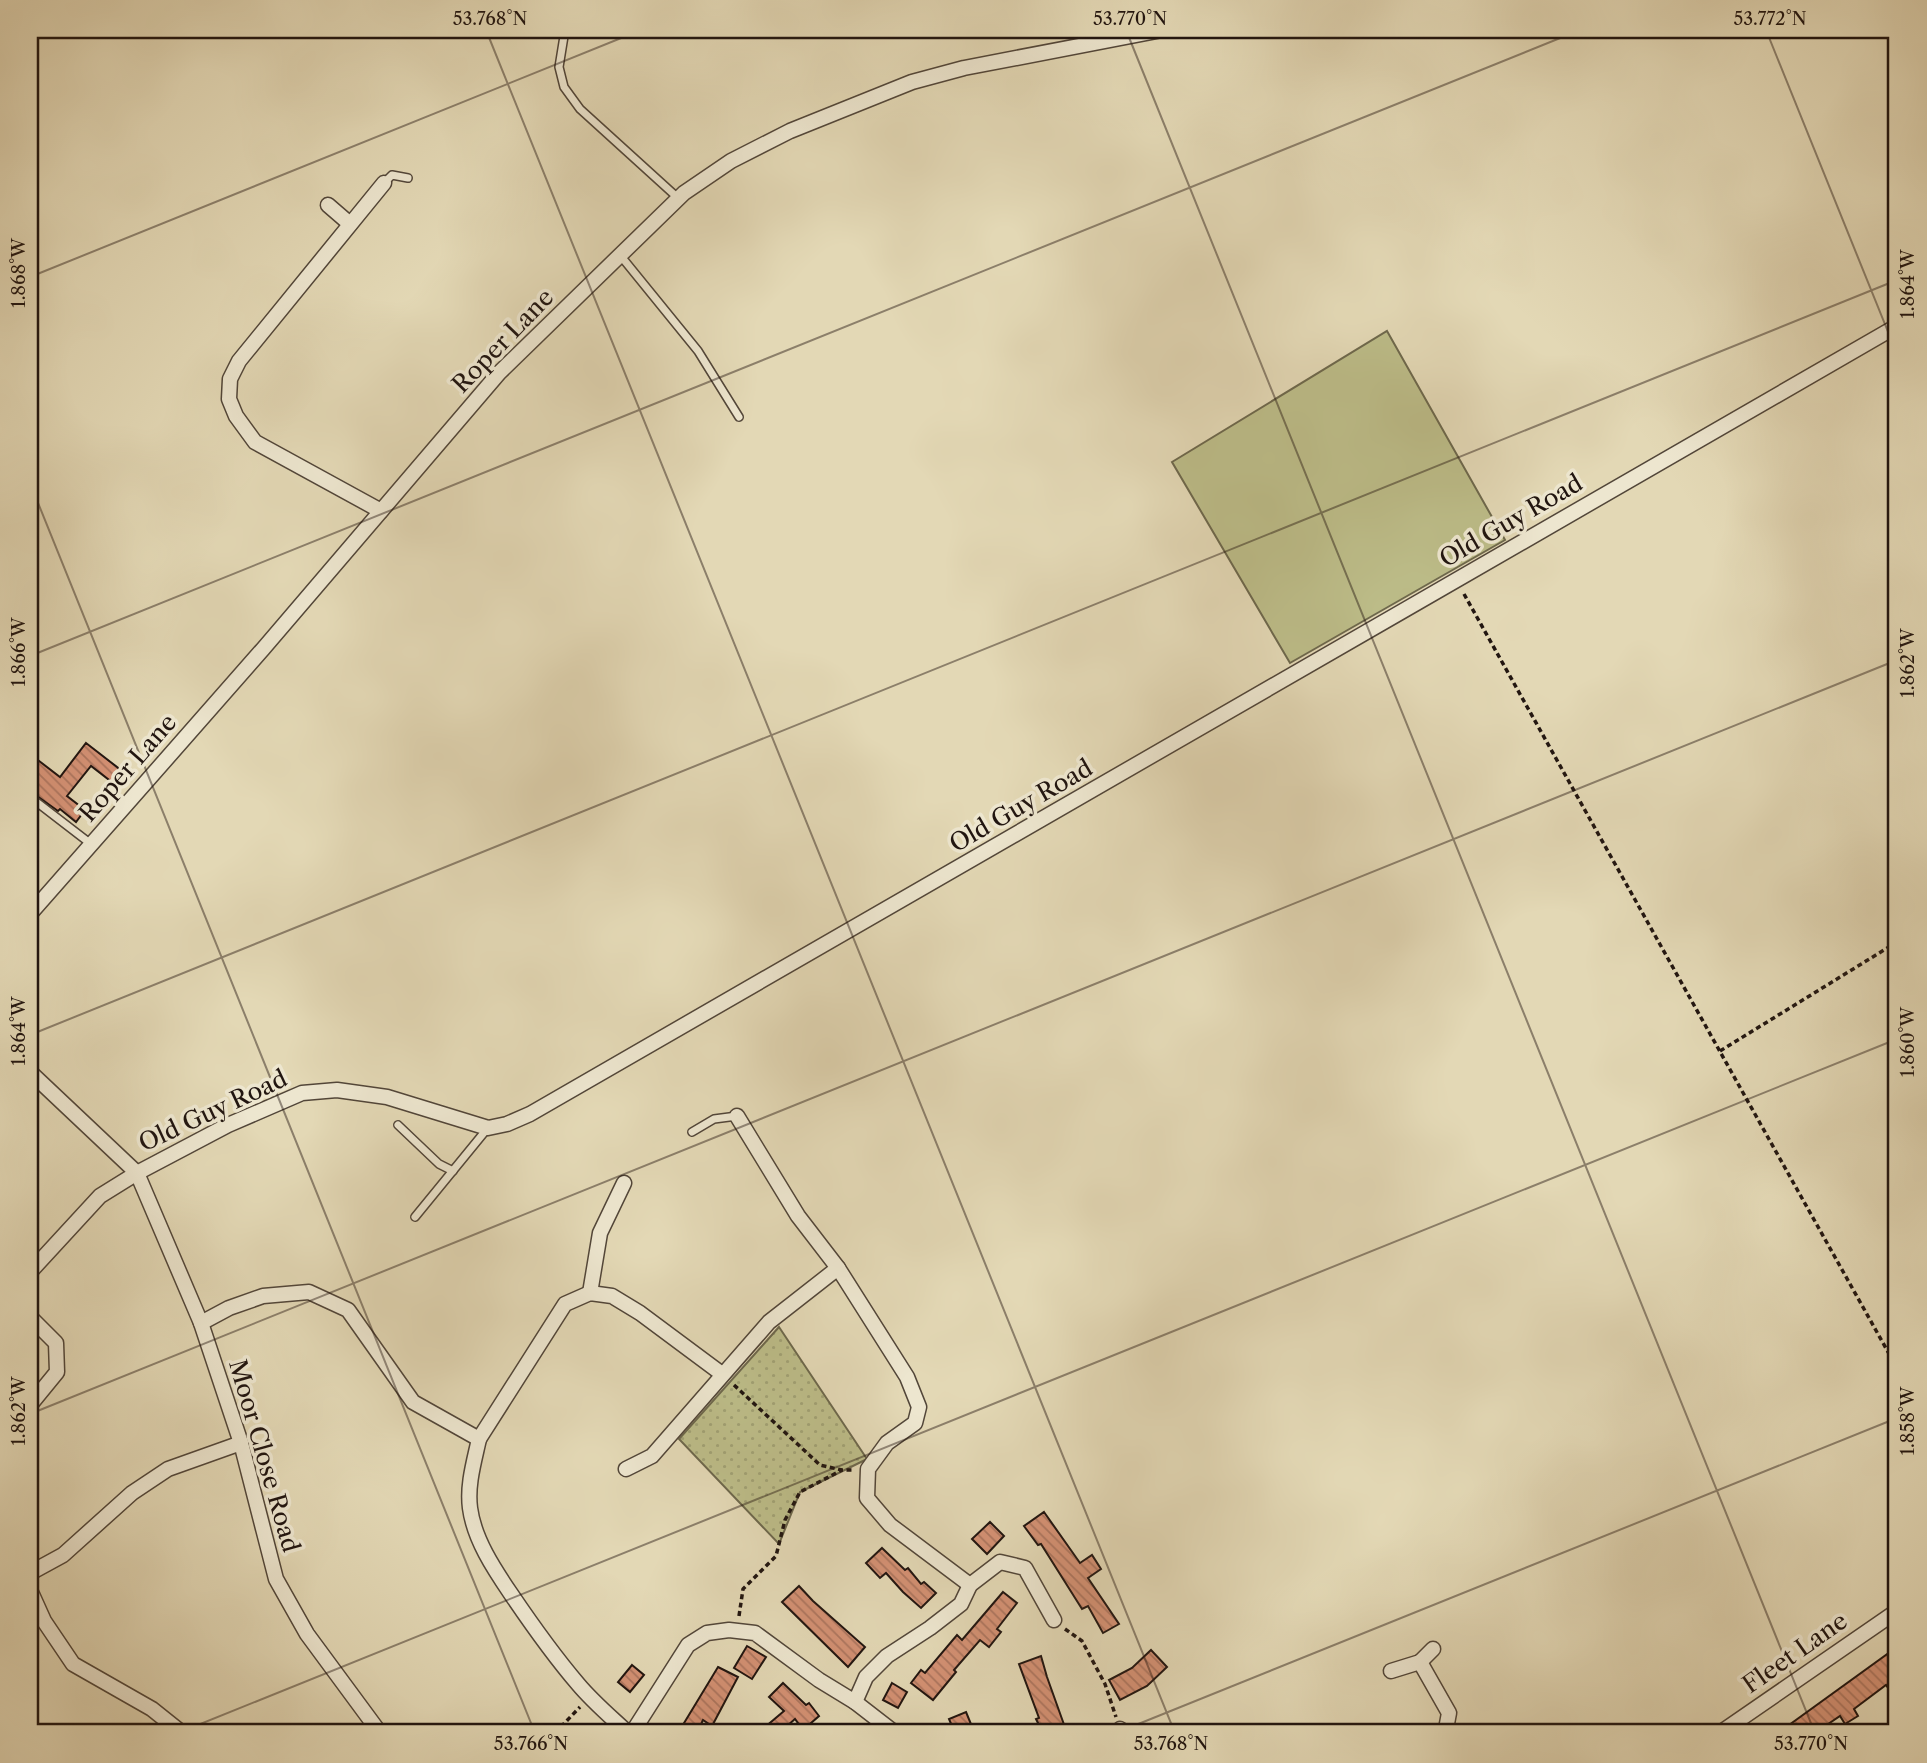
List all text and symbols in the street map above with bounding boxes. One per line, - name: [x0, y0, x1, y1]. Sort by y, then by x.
- text: 53.768°N: [453, 8, 528, 30]
- text: 53.770°N: [1093, 8, 1167, 30]
- text: 53.772°N: [1733, 8, 1807, 30]
- text: 1.868°W: [8, 237, 30, 308]
- text: 1.864°W: [1897, 248, 1919, 319]
- street label: Roper Lane: [446, 283, 559, 399]
- street label: Old Guy Road: [1434, 468, 1588, 573]
- text: 1.866°W: [8, 616, 30, 687]
- text: 1.862°W: [1897, 627, 1919, 698]
- street label: Roper Lane: [73, 708, 182, 827]
- street label: Old Guy Road: [944, 753, 1098, 858]
- text: 1.864°W: [8, 995, 30, 1066]
- text: 1.860°W: [1897, 1005, 1919, 1077]
- street label: Old Guy Road: [134, 1063, 292, 1158]
- street label: Moor Close Road: [223, 1356, 306, 1556]
- text: 1.862°W: [8, 1375, 30, 1446]
- text: 1.858°W: [1897, 1385, 1919, 1456]
- street label: Fleet Lane: [1737, 1606, 1853, 1699]
- text: 53.766°N: [494, 1733, 568, 1755]
- text: 53.768°N: [1134, 1733, 1209, 1755]
- text: 53.770°N: [1774, 1733, 1848, 1755]

